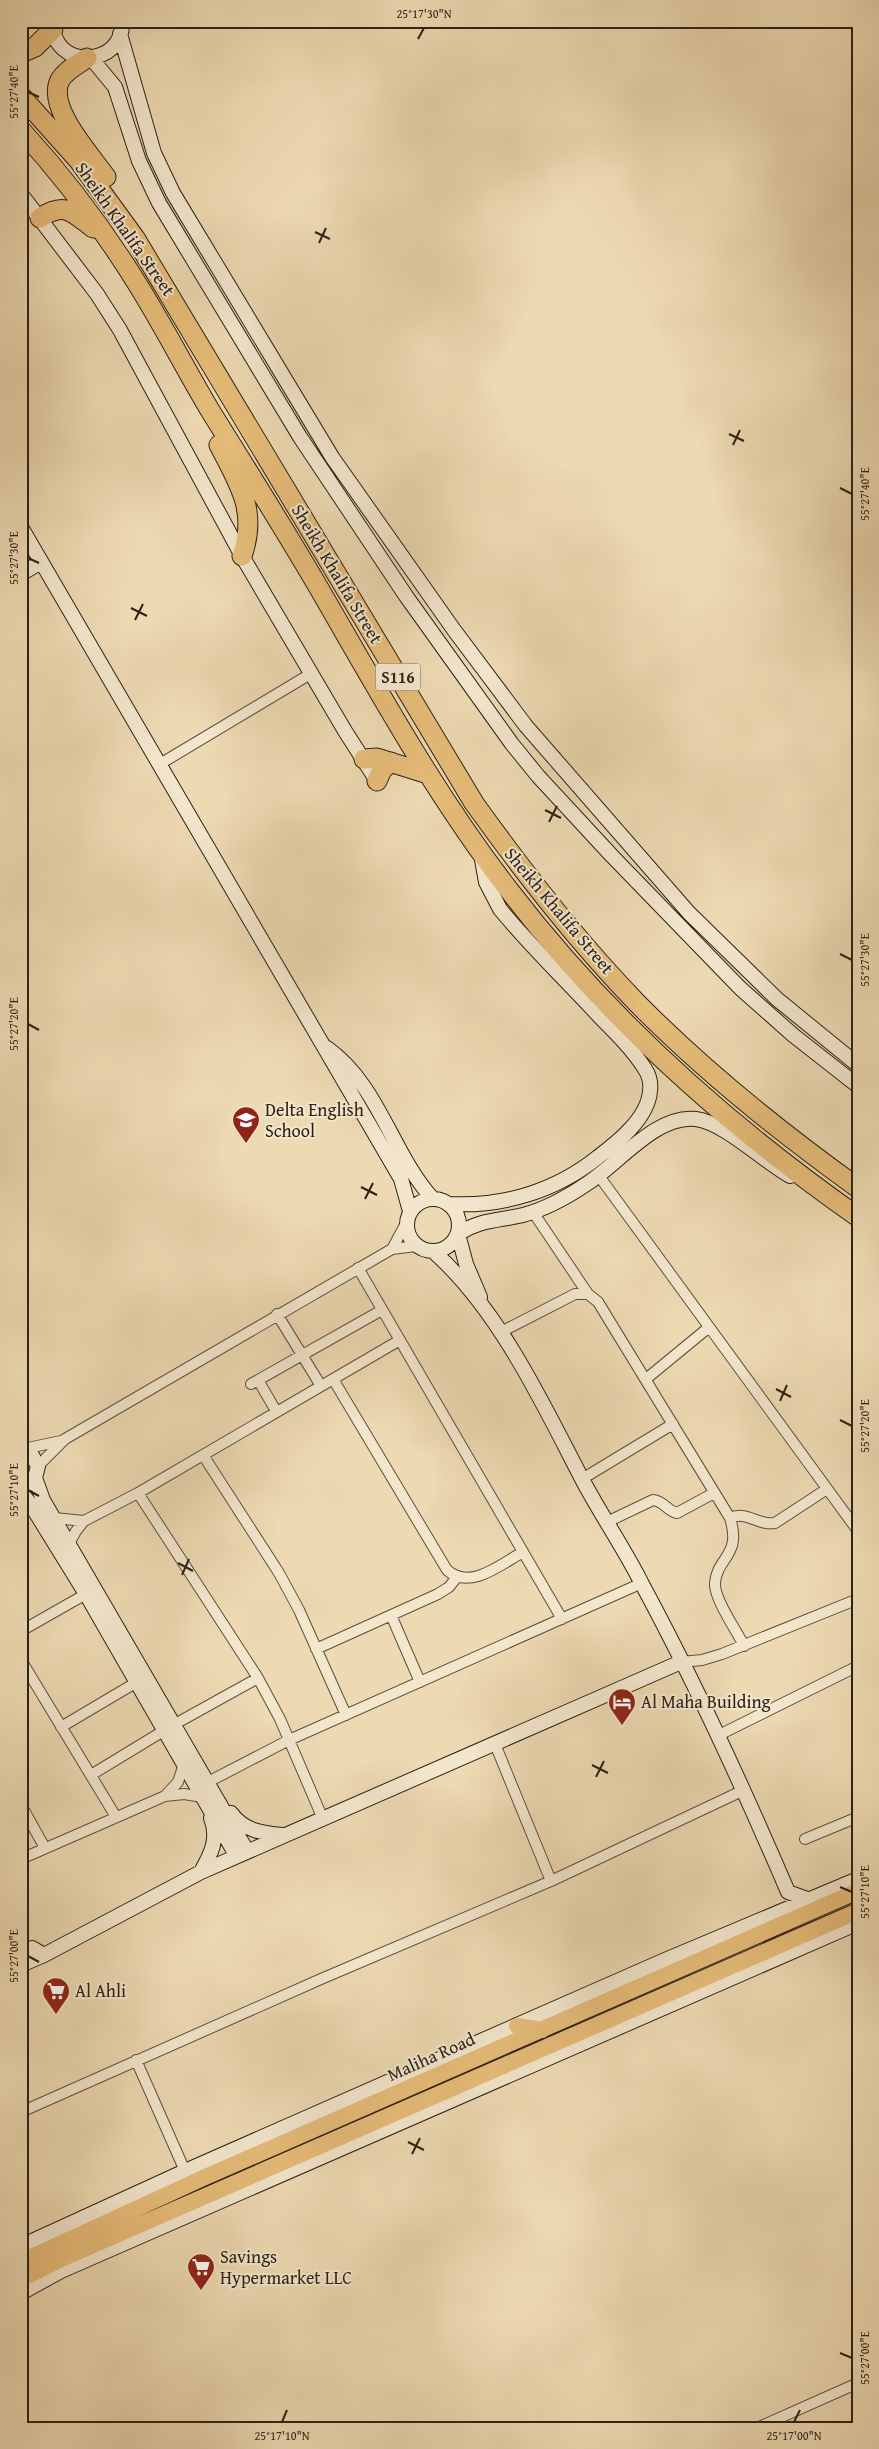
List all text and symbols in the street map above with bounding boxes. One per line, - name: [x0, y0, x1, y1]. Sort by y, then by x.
- text: 25°17'30"N: [396, 5, 452, 22]
- text: 55°27'40"E: [5, 65, 22, 119]
- street label: Sheikh Khalifa Street: [69, 156, 182, 302]
- text: 55°27'40"E: [856, 467, 873, 521]
- street label: Sheikh Khalifa Street: [285, 499, 390, 649]
- text: 55°27'30"E: [5, 531, 22, 585]
- road number: S116: [376, 664, 420, 690]
- street label: Sheikh Khalifa Street: [498, 841, 621, 981]
- text: 55°27'30"E: [856, 933, 873, 987]
- text: 55°27'20"E: [5, 997, 22, 1051]
- place label: Delta English School: [265, 1096, 364, 1144]
- school or university icon: Delta English School: [231, 1105, 261, 1144]
- text: 55°27'20"E: [856, 1399, 873, 1453]
- text: 55°27'10"E: [5, 1463, 22, 1517]
- hotel icon: Al Maha Building: [607, 1687, 637, 1726]
- place label: Al Maha Building: [641, 1688, 771, 1715]
- text: 55°27'10"E: [856, 1865, 873, 1919]
- text: 55°27'00"E: [5, 1929, 22, 1983]
- supermarket icon: Al Ahli: [41, 1976, 71, 2015]
- place label: Al Ahli: [75, 1977, 126, 2004]
- street label: Maliha Road: [383, 2025, 479, 2088]
- place label: Savings Hypermarket LLC: [220, 2243, 352, 2291]
- supermarket icon: Savings Hypermarket LLC: [186, 2252, 216, 2291]
- text: 55°27'00"E: [856, 2331, 873, 2385]
- text: 25°17'10"N: [254, 2427, 310, 2444]
- text: 25°17'00"N: [766, 2427, 822, 2444]

